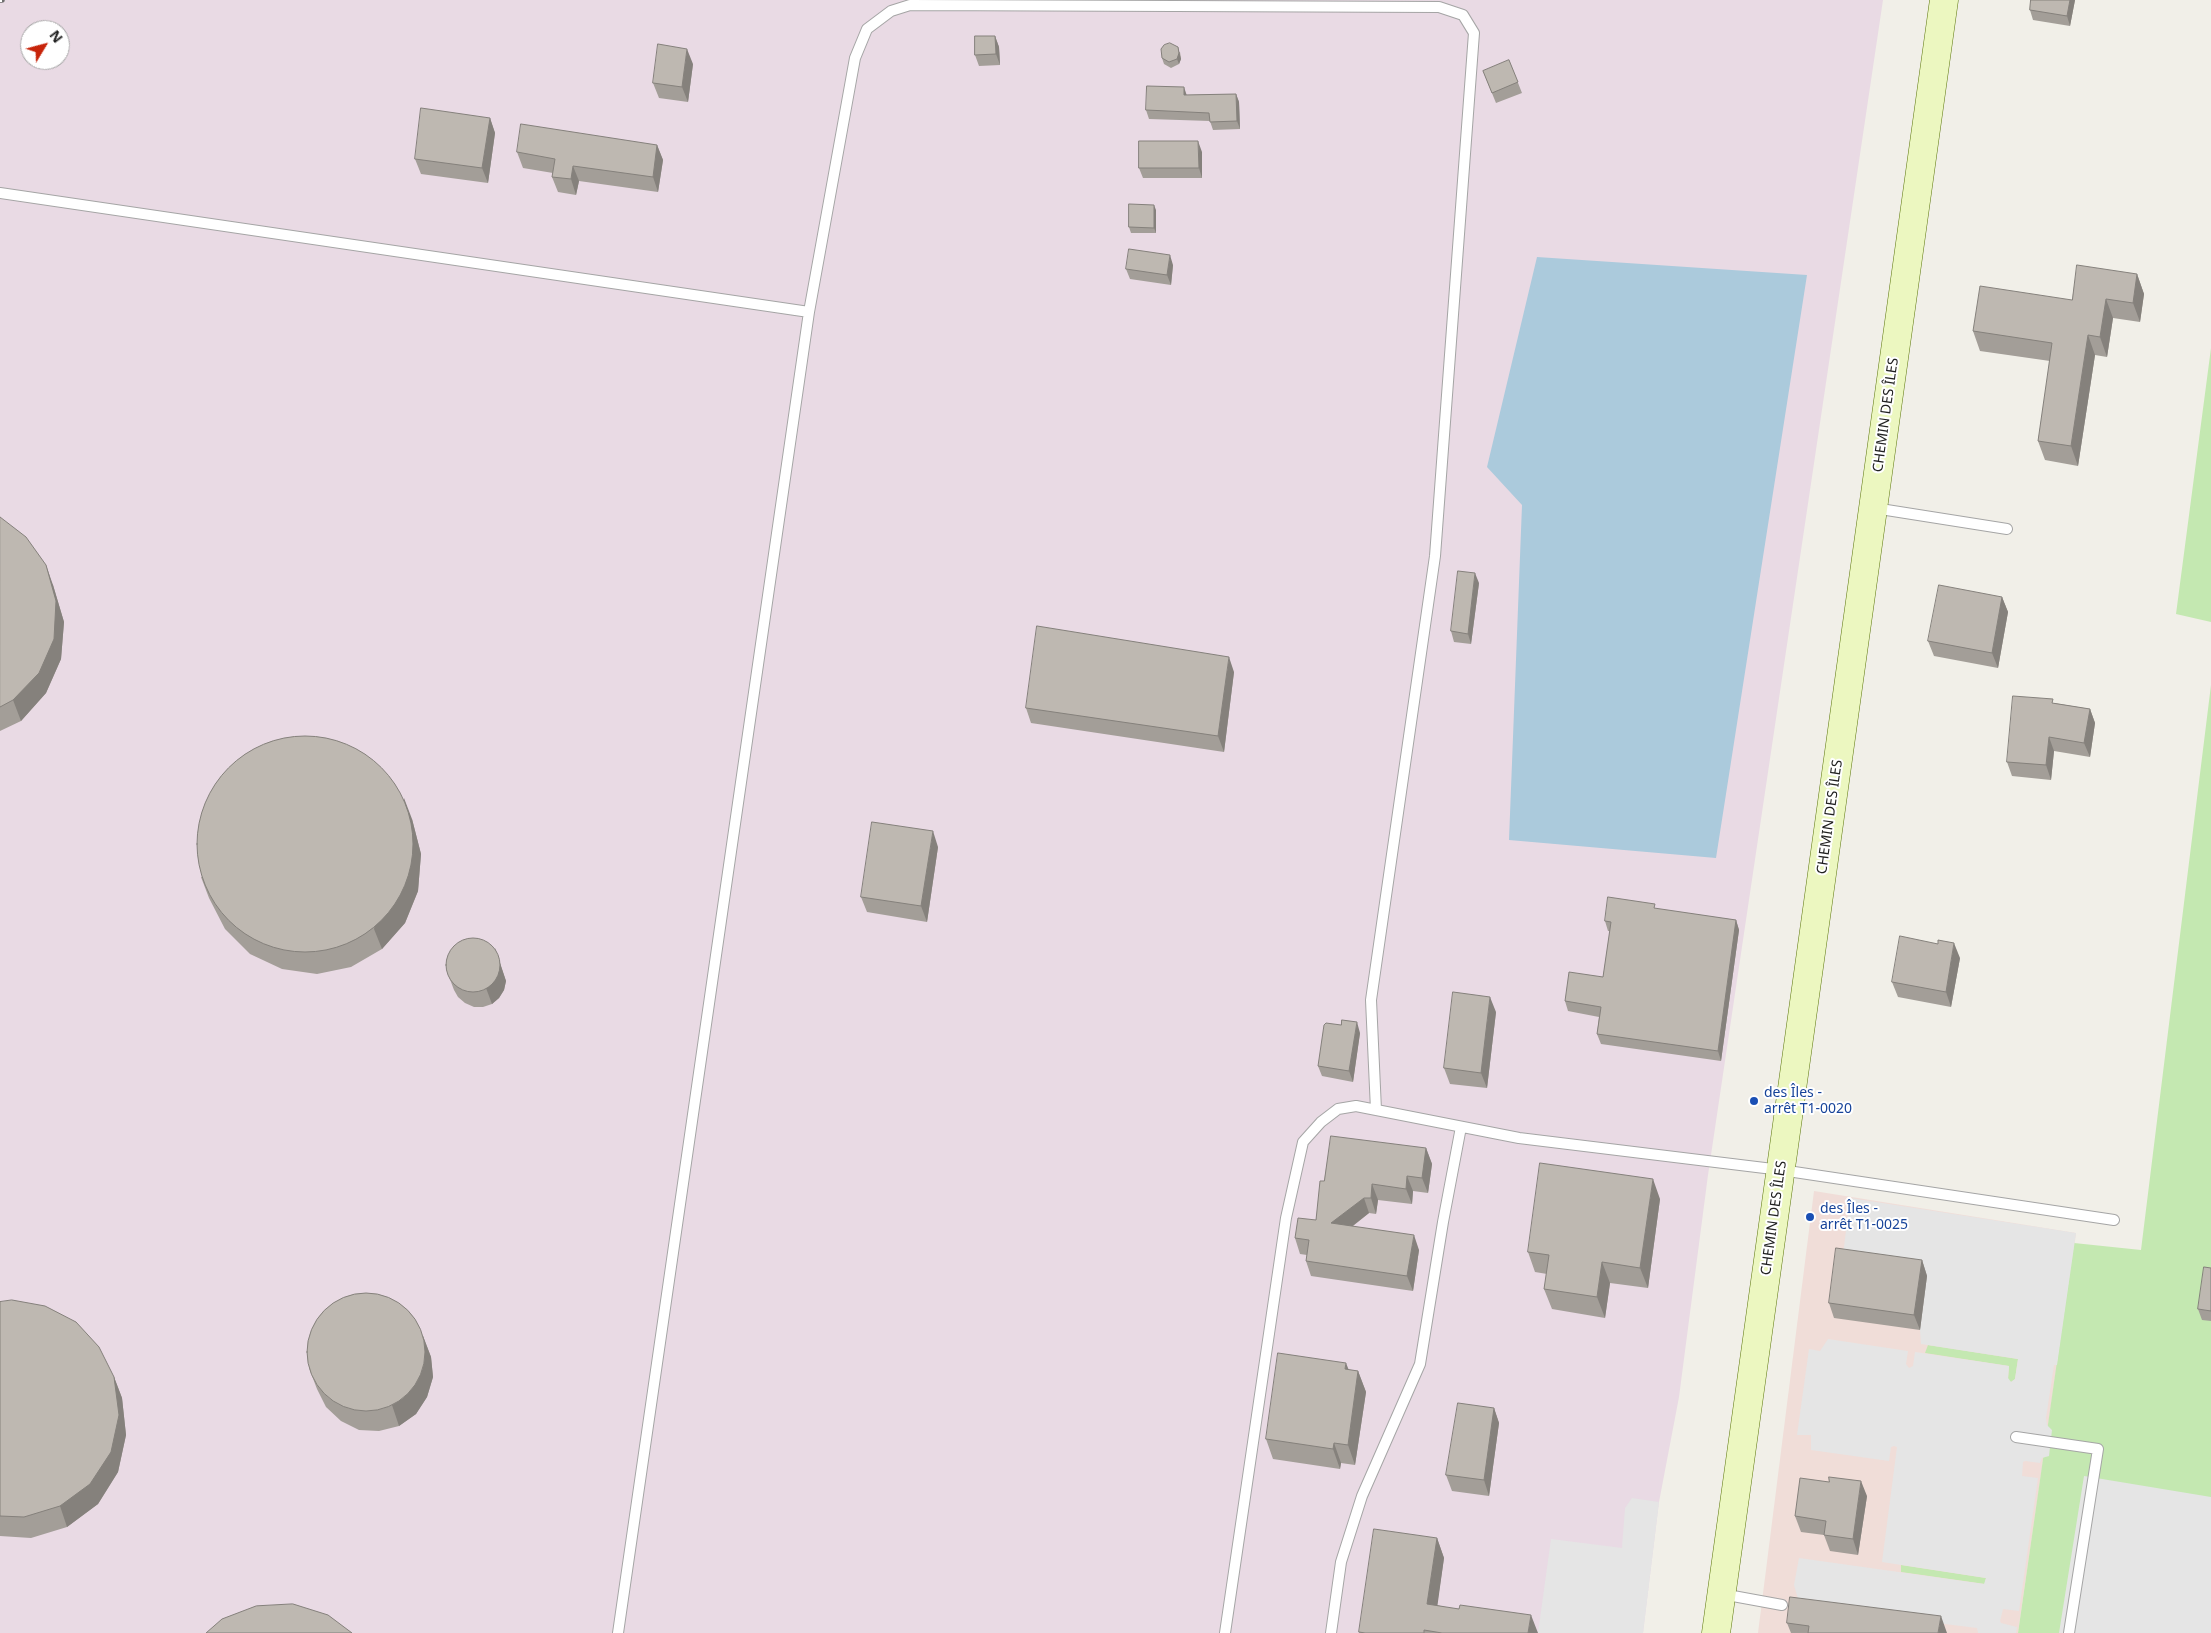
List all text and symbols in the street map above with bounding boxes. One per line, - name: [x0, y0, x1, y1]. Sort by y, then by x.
- north arrow: [20, 20, 70, 70]
- text: N: [46, 26, 68, 47]
- street label: CHEMIN DES ÎLES: [1870, 357, 1902, 473]
- street label: CHEMIN DES ÎLES: [1814, 759, 1846, 875]
- place label: des Îles - arrêt T1-0020: [1764, 1085, 1852, 1118]
- marker: des Îles - arrêt T1-0020: [1748, 1095, 1760, 1107]
- street label: CHEMIN DES ÎLES: [1758, 1160, 1790, 1276]
- place label: des Îles - arrêt T1-0025: [1820, 1201, 1908, 1234]
- marker: des Îles - arrêt T1-0025: [1804, 1211, 1816, 1223]

